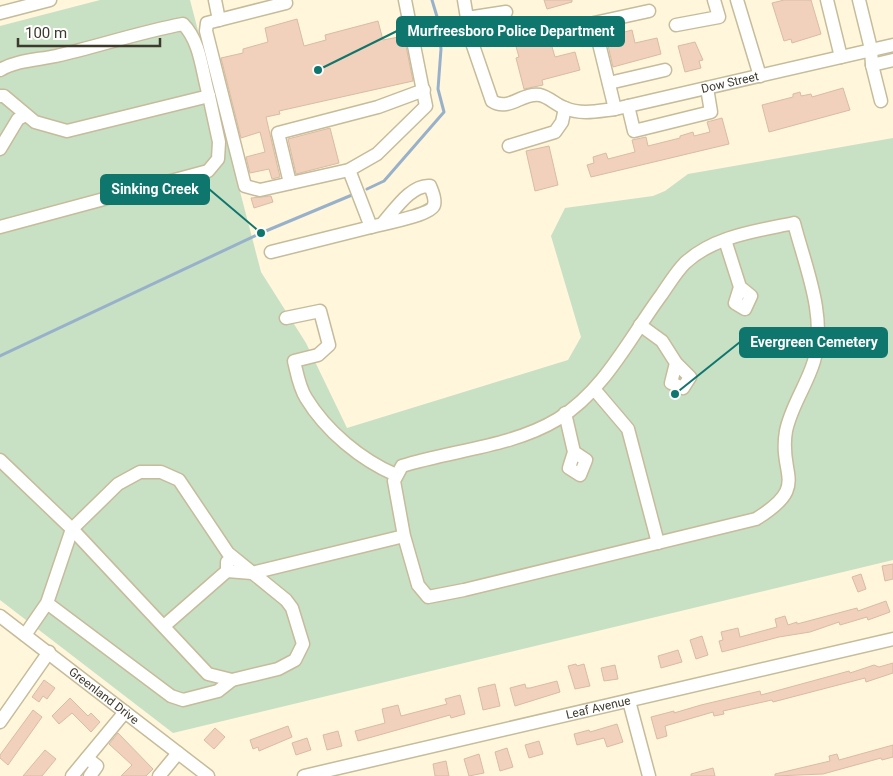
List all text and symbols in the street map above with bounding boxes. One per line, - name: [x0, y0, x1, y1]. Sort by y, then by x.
- scale bar: [18, 15, 160, 47]
- callout: Murfreesboro Police Department: [397, 17, 624, 46]
- text: Murfreesboro Police Department: [408, 23, 615, 39]
- text: 100 m: [25, 24, 67, 42]
- street label: Dow Street: [700, 69, 760, 96]
- callout: Sinking Creek: [101, 175, 209, 204]
- text: Sinking Creek: [111, 181, 199, 197]
- callout: Evergreen Cemetery: [740, 328, 887, 357]
- text: Evergreen Cemetery: [750, 334, 879, 350]
- street label: Greenland Drive: [66, 665, 142, 727]
- street label: Leaf Avenue: [564, 693, 632, 722]

